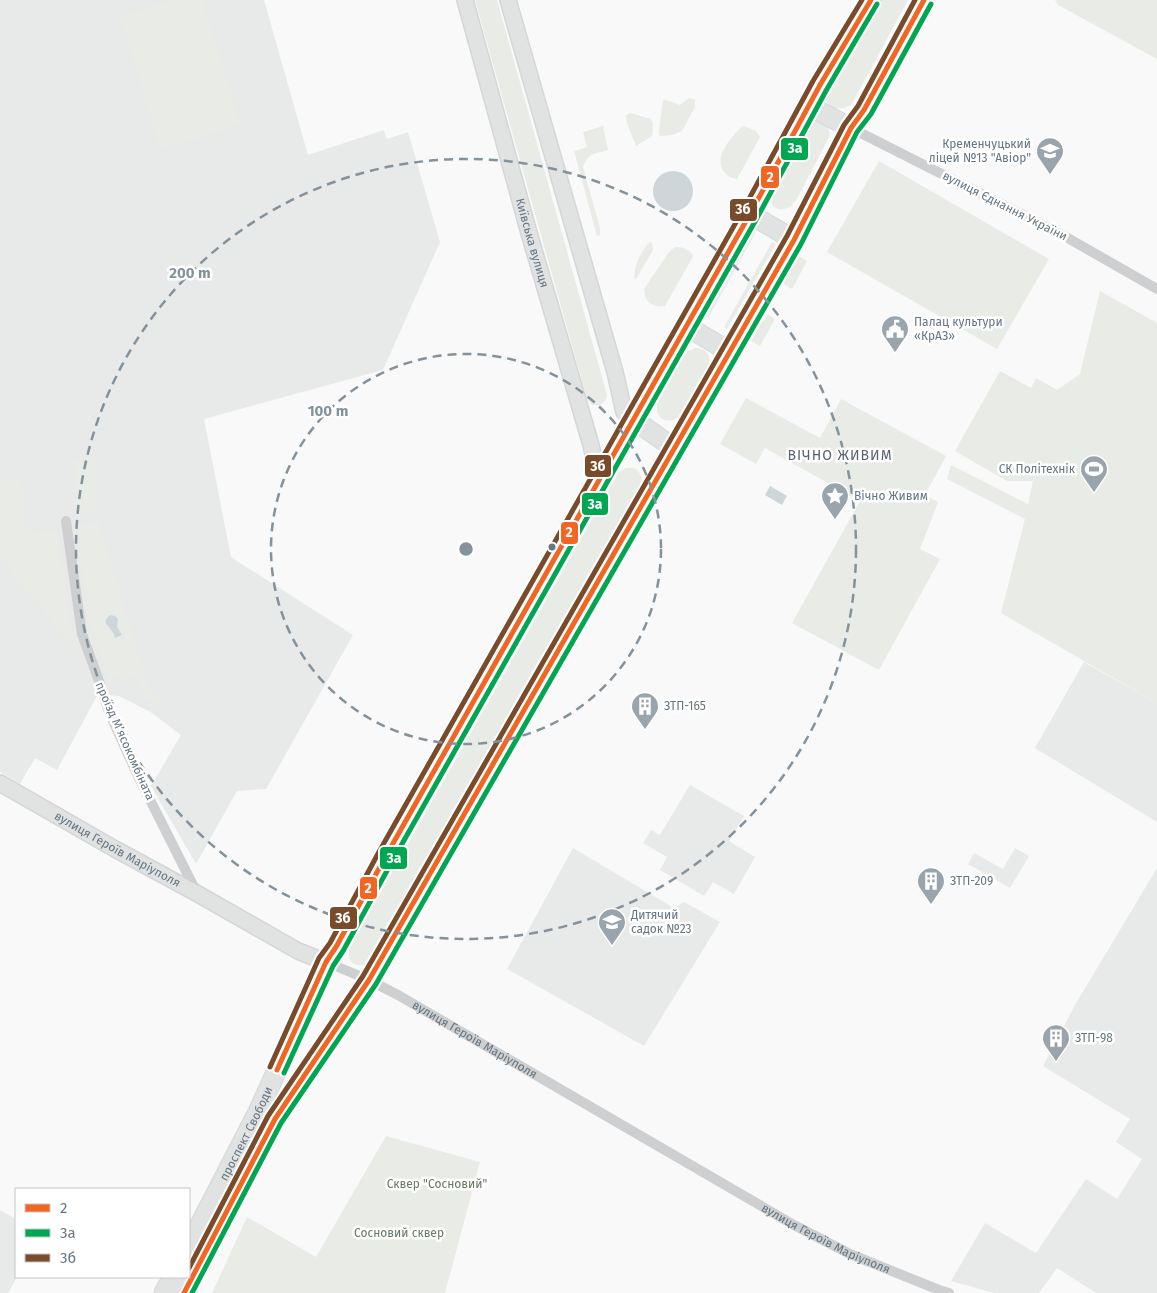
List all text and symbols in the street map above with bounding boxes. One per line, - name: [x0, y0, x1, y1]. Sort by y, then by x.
- school or university icon: Кременчуцький ліцей №13 "Авіор": [1035, 136, 1065, 175]
- line badge: 3а: [780, 137, 809, 161]
- place label: Кременчуцький ліцей №13 "Авіор": [929, 137, 1031, 165]
- text: 3а: [787, 140, 803, 157]
- line badge: 2: [760, 165, 780, 189]
- street label: вулиця Єднання України: [940, 168, 1070, 244]
- text: 2: [766, 169, 774, 186]
- street label: Київська вулиця: [513, 197, 552, 289]
- line badge: 3б: [729, 198, 758, 222]
- text: 3б: [734, 201, 751, 218]
- text: 200 m: [169, 264, 211, 282]
- public building icon: Палац культури «КрАЗ»: [880, 314, 910, 353]
- place label: Палац культури «КрАЗ»: [914, 315, 1003, 343]
- text: 100 m: [308, 402, 348, 420]
- district label: ВІЧНО ЖИВИМ: [787, 447, 893, 464]
- line badge: 3б: [584, 454, 612, 478]
- sports icon: СК Політехнік: [1079, 454, 1109, 493]
- text: 3б: [589, 458, 606, 475]
- place label: СК Політехнік: [999, 462, 1076, 476]
- place icon: Вічно Живим: [820, 481, 850, 520]
- place label: Вічно Живим: [854, 489, 928, 503]
- line badge: 3а: [581, 492, 609, 516]
- text: 3а: [587, 496, 603, 513]
- line badge: 2: [560, 521, 579, 545]
- text: 2: [565, 524, 573, 541]
- centre of rings: [457, 540, 475, 558]
- unlabelled marker: [547, 542, 557, 552]
- street label: проїзд Мʼясокомбіната: [93, 680, 157, 802]
- building icon: ЗТП-165: [630, 691, 660, 730]
- place label: ЗТП-165: [664, 699, 706, 713]
- street label: вулиця Героїв Маріуполя: [52, 809, 183, 890]
- line badge: 3а: [379, 846, 408, 870]
- text: 3а: [386, 850, 402, 867]
- building icon: ЗТП-209: [916, 866, 946, 905]
- place label: ЗТП-209: [950, 874, 993, 888]
- line badge: 2: [359, 876, 378, 900]
- text: 2: [364, 880, 372, 897]
- line badge: 3б: [329, 906, 358, 930]
- school or university icon: Дитячий садок №23: [597, 907, 627, 946]
- place label: Дитячий садок №23: [630, 908, 692, 936]
- text: 3б: [334, 910, 351, 927]
- street label: вулиця Героїв Маріуполя: [410, 998, 540, 1081]
- building icon: ЗТП-98: [1041, 1023, 1071, 1062]
- place label: ЗТП-98: [1075, 1031, 1113, 1045]
- street label: проспект Свободи: [217, 1084, 276, 1183]
- park label: Сквер "Сосновий": [387, 1177, 487, 1191]
- legend: [15, 1188, 190, 1278]
- text: 2: [60, 1199, 67, 1217]
- street label: вулиця Героїв Маріуполя: [759, 1201, 892, 1277]
- text: 3а: [60, 1224, 76, 1242]
- park label: Сосновий сквер: [354, 1226, 444, 1240]
- text: 3б: [60, 1249, 76, 1267]

